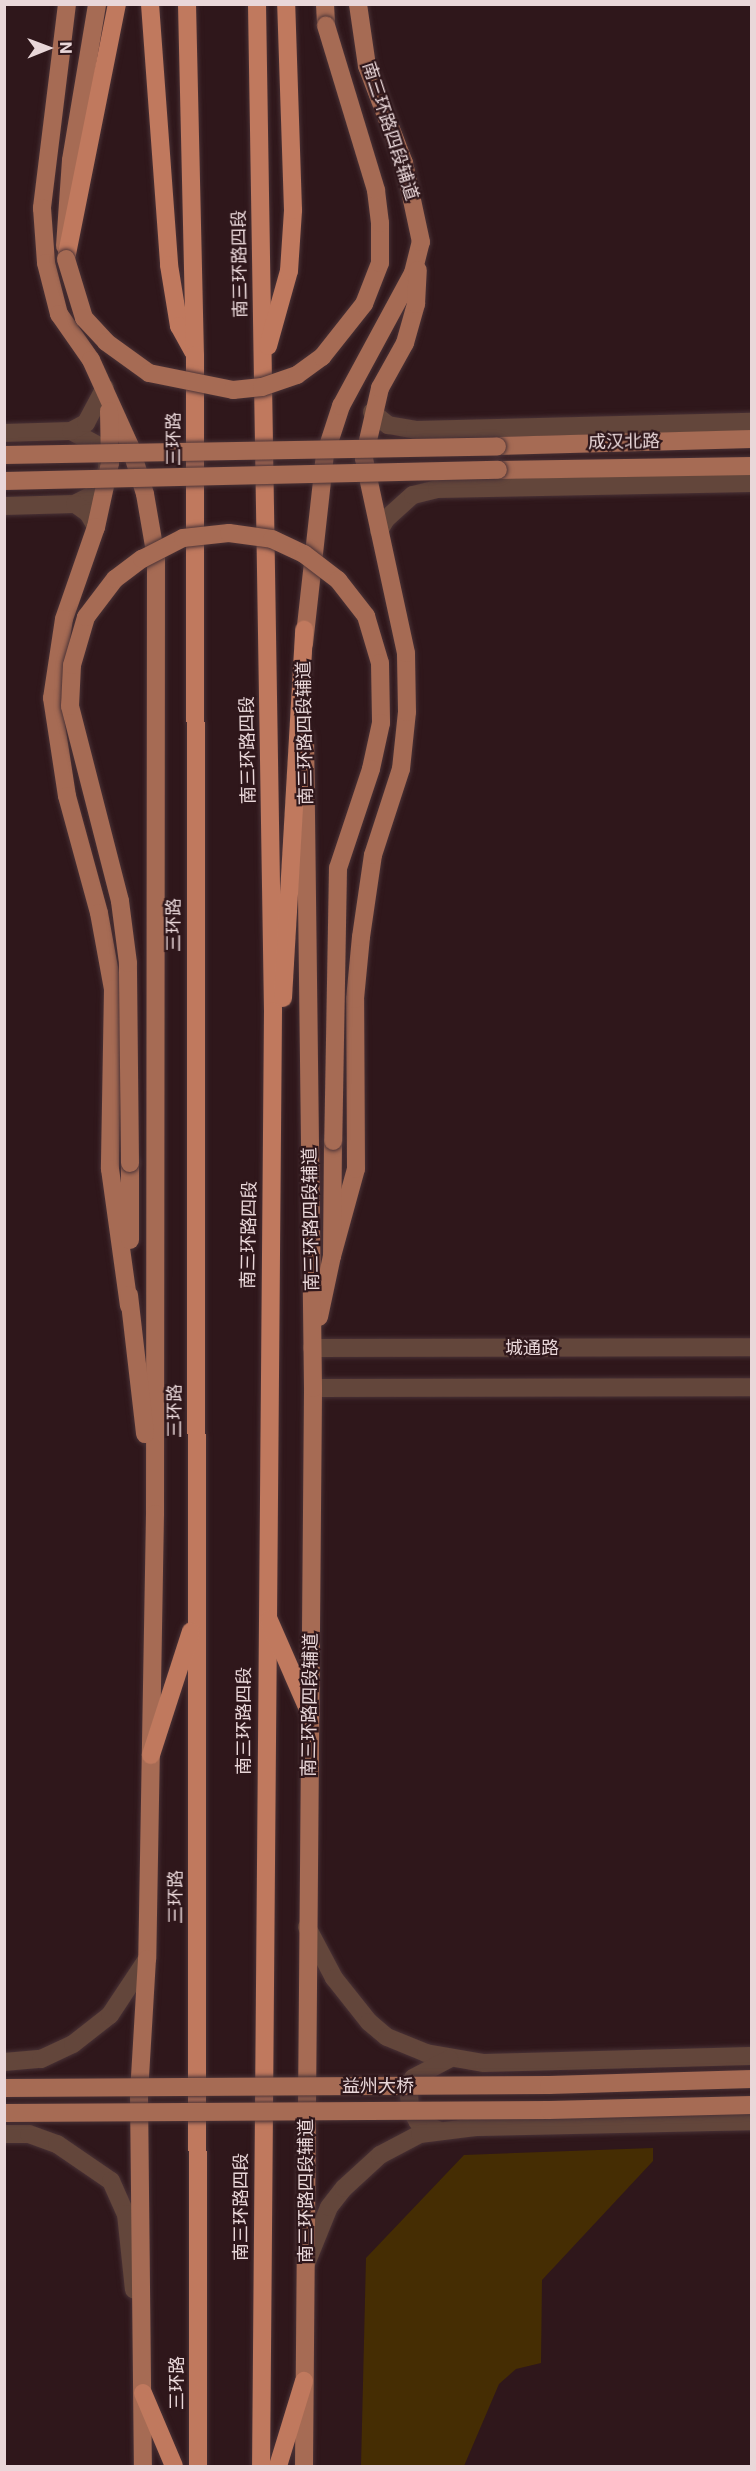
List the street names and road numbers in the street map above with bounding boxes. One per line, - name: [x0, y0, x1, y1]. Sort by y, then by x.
- street label: 南三环路四段辅道: [357, 59, 423, 203]
- street label: 南三环路四段: [228, 210, 252, 318]
- street label: 三环路: [163, 412, 185, 466]
- street label: 成汉北路: [588, 431, 660, 453]
- street label: 南三环路四段辅道: [293, 661, 317, 805]
- street label: 南三环路四段: [236, 696, 260, 804]
- street label: 三环路: [163, 898, 185, 952]
- street label: 南三环路四段辅道: [299, 1147, 323, 1291]
- street label: 南三环路四段: [237, 1181, 261, 1289]
- street label: 城通路: [505, 1337, 559, 1359]
- street label: 三环路: [164, 1384, 186, 1438]
- street label: 南三环路四段辅道: [298, 1633, 322, 1777]
- street label: 南三环路四段: [233, 1667, 255, 1775]
- street label: 三环路: [165, 1870, 187, 1924]
- street label: 益州大桥: [342, 2075, 414, 2097]
- street label: 南三环路四段辅道: [295, 2119, 317, 2263]
- street label: 南三环路四段: [230, 2153, 252, 2261]
- street label: 三环路: [166, 2356, 188, 2410]

